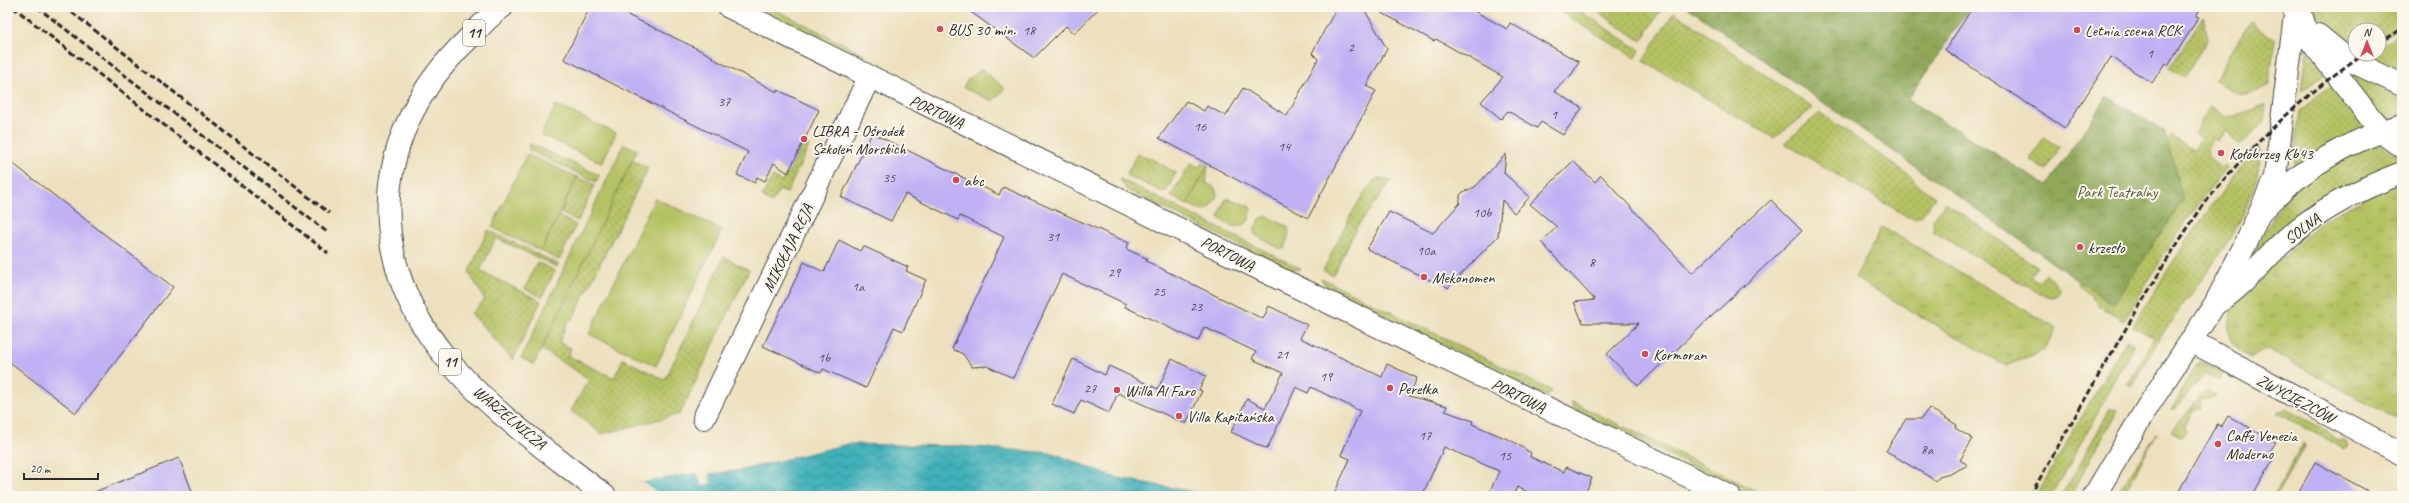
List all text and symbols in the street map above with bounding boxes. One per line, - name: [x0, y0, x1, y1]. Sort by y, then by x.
- road number: 11: [463, 20, 485, 46]
- place label: BUS 30 min.: [948, 20, 1017, 40]
- place label: Letnia scena RCK: [2085, 21, 2184, 41]
- house number: 18: [1023, 22, 1037, 39]
- north arrow: [2347, 22, 2387, 62]
- marker: BUS 30 min.: [935, 24, 945, 34]
- marker: Letnia scena RCK: [2072, 25, 2082, 35]
- text: N: [2364, 25, 2373, 39]
- house number: 2: [1348, 39, 1356, 56]
- house number: 1: [2147, 45, 2154, 62]
- street label: PORTOWA: [906, 91, 968, 134]
- house number: 37: [718, 93, 731, 110]
- house number: 1: [1551, 106, 1558, 123]
- house number: 16: [1194, 118, 1207, 135]
- place label: LIBRA - Ośrodek Szkoleń Morskich: [812, 121, 906, 159]
- marker: LIBRA - Ośrodek Szkoleń Morskich: [799, 134, 809, 144]
- house number: 14: [1278, 138, 1292, 155]
- place label: Kołobrzeg Kb43: [2229, 144, 2315, 164]
- marker: Kołobrzeg Kb43: [2216, 148, 2226, 158]
- house number: 35: [883, 169, 896, 186]
- place label: abc: [964, 171, 985, 191]
- marker: abc: [951, 175, 961, 185]
- park label: Park Teatralny: [2077, 182, 2159, 202]
- street label: MIKOŁAJA REJA: [758, 200, 818, 296]
- house number: 10b: [1473, 204, 1492, 221]
- street label: SOLNA: [2281, 208, 2325, 249]
- house number: 31: [1047, 228, 1060, 245]
- street label: PORTOWA: [1197, 232, 1259, 276]
- place label: krzesło: [2088, 238, 2126, 258]
- house number: 10a: [1417, 242, 1436, 259]
- marker: krzesło: [2075, 242, 2085, 252]
- house number: 8: [1589, 254, 1597, 271]
- house number: 29: [1108, 264, 1122, 281]
- place label: Mekonomen: [1432, 268, 1495, 288]
- marker: Mekonomen: [1419, 272, 1429, 282]
- house number: 1a: [852, 278, 865, 295]
- house number: 25: [1153, 283, 1166, 300]
- house number: 23: [1190, 298, 1204, 315]
- place label: Kormoran: [1653, 345, 1707, 365]
- house number: 21: [1276, 346, 1289, 363]
- road number: 11: [439, 349, 461, 375]
- house number: 1b: [818, 349, 831, 366]
- marker: Kormoran: [1640, 349, 1650, 359]
- house number: 19: [1320, 368, 1334, 385]
- street label: ZWYCIĘZCÓW: [2253, 370, 2341, 429]
- street label: PORTOWA: [1488, 374, 1550, 418]
- place label: Perełka: [1398, 379, 1439, 399]
- house number: 27: [1084, 380, 1097, 397]
- street label: WARZELNICZA: [469, 381, 551, 455]
- place label: Willa Al Faro: [1125, 381, 1196, 401]
- marker: Perełka: [1385, 383, 1395, 393]
- marker: Willa Al Faro: [1112, 385, 1122, 395]
- place label: Villa Kapitańska: [1187, 407, 1275, 427]
- marker: Villa Kapitańska: [1174, 411, 1184, 421]
- place label: Caffe Venezia Moderno: [2226, 426, 2299, 464]
- house number: 17: [1419, 427, 1432, 444]
- marker: Caffe Venezia Moderno: [2213, 439, 2223, 449]
- house number: 8a: [1921, 441, 1934, 458]
- house number: 15: [1499, 447, 1512, 464]
- scale bar: [24, 455, 98, 481]
- text: 20 m: [30, 461, 52, 477]

